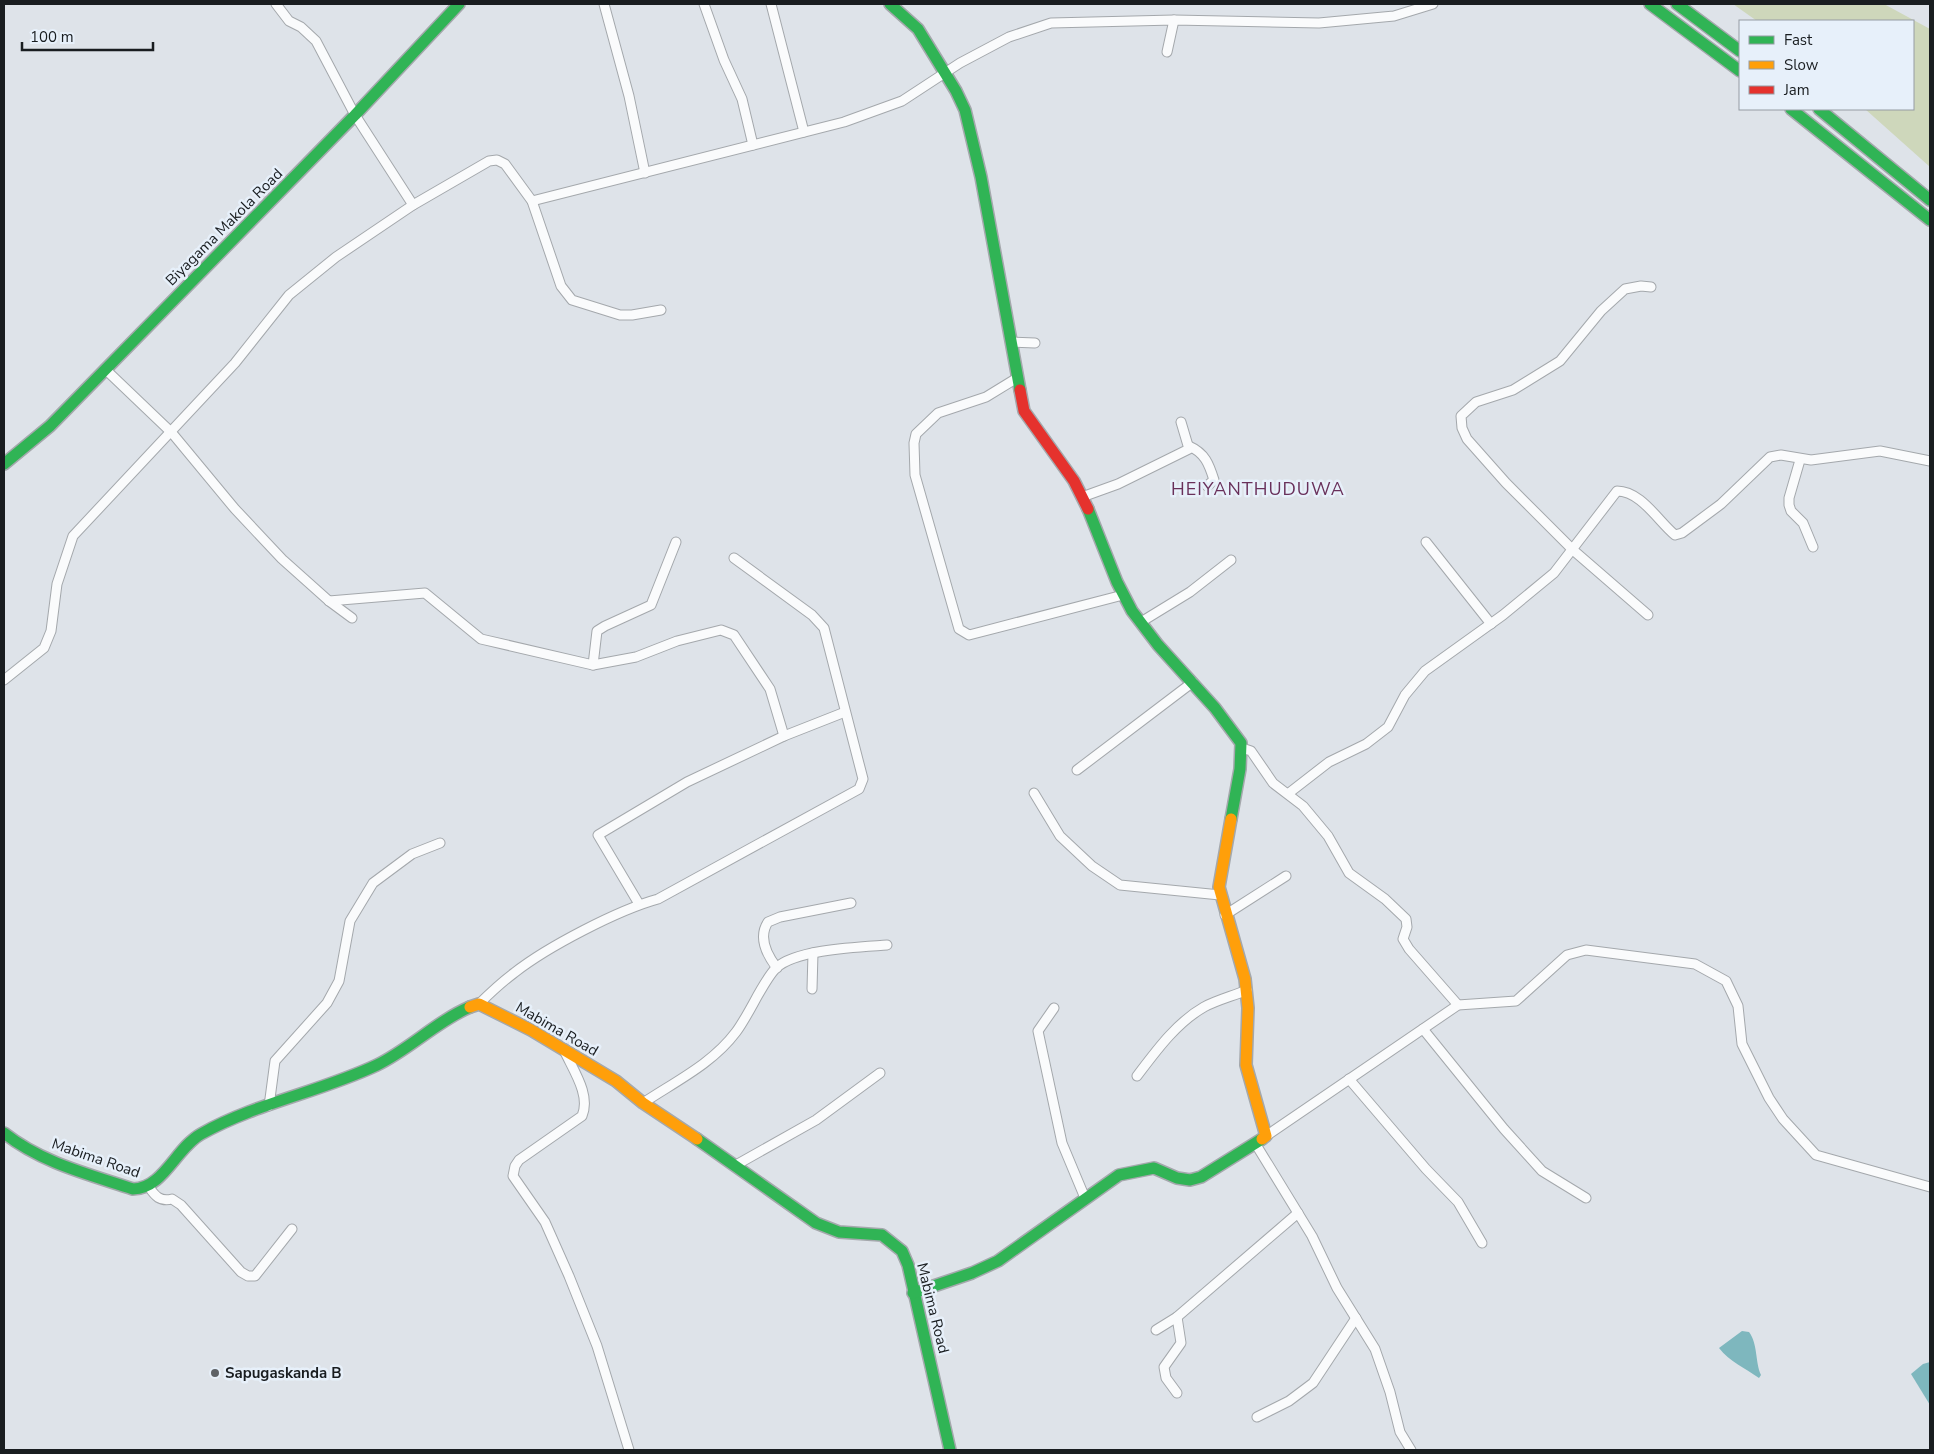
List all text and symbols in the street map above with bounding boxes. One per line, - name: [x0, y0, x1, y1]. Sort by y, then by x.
- scale bar: [22, 20, 154, 52]
- legend: [1739, 20, 1914, 110]
- text: 100 m: [30, 27, 74, 47]
- text: Fast: [1784, 30, 1813, 50]
- text: Slow: [1784, 55, 1819, 75]
- text: Jam: [1783, 80, 1810, 100]
- street label: Biyagama Makola Road: [161, 164, 287, 290]
- district label: HEIYANTHUDUWA: [1171, 477, 1345, 501]
- street label: Mabima Road: [512, 997, 602, 1061]
- street label: Mabima Road: [49, 1133, 143, 1183]
- street label: Mabima Road: [912, 1261, 954, 1355]
- place label: Sapugaskanda B: [225, 1363, 341, 1383]
- marker: Sapugaskanda B: [209, 1367, 221, 1379]

